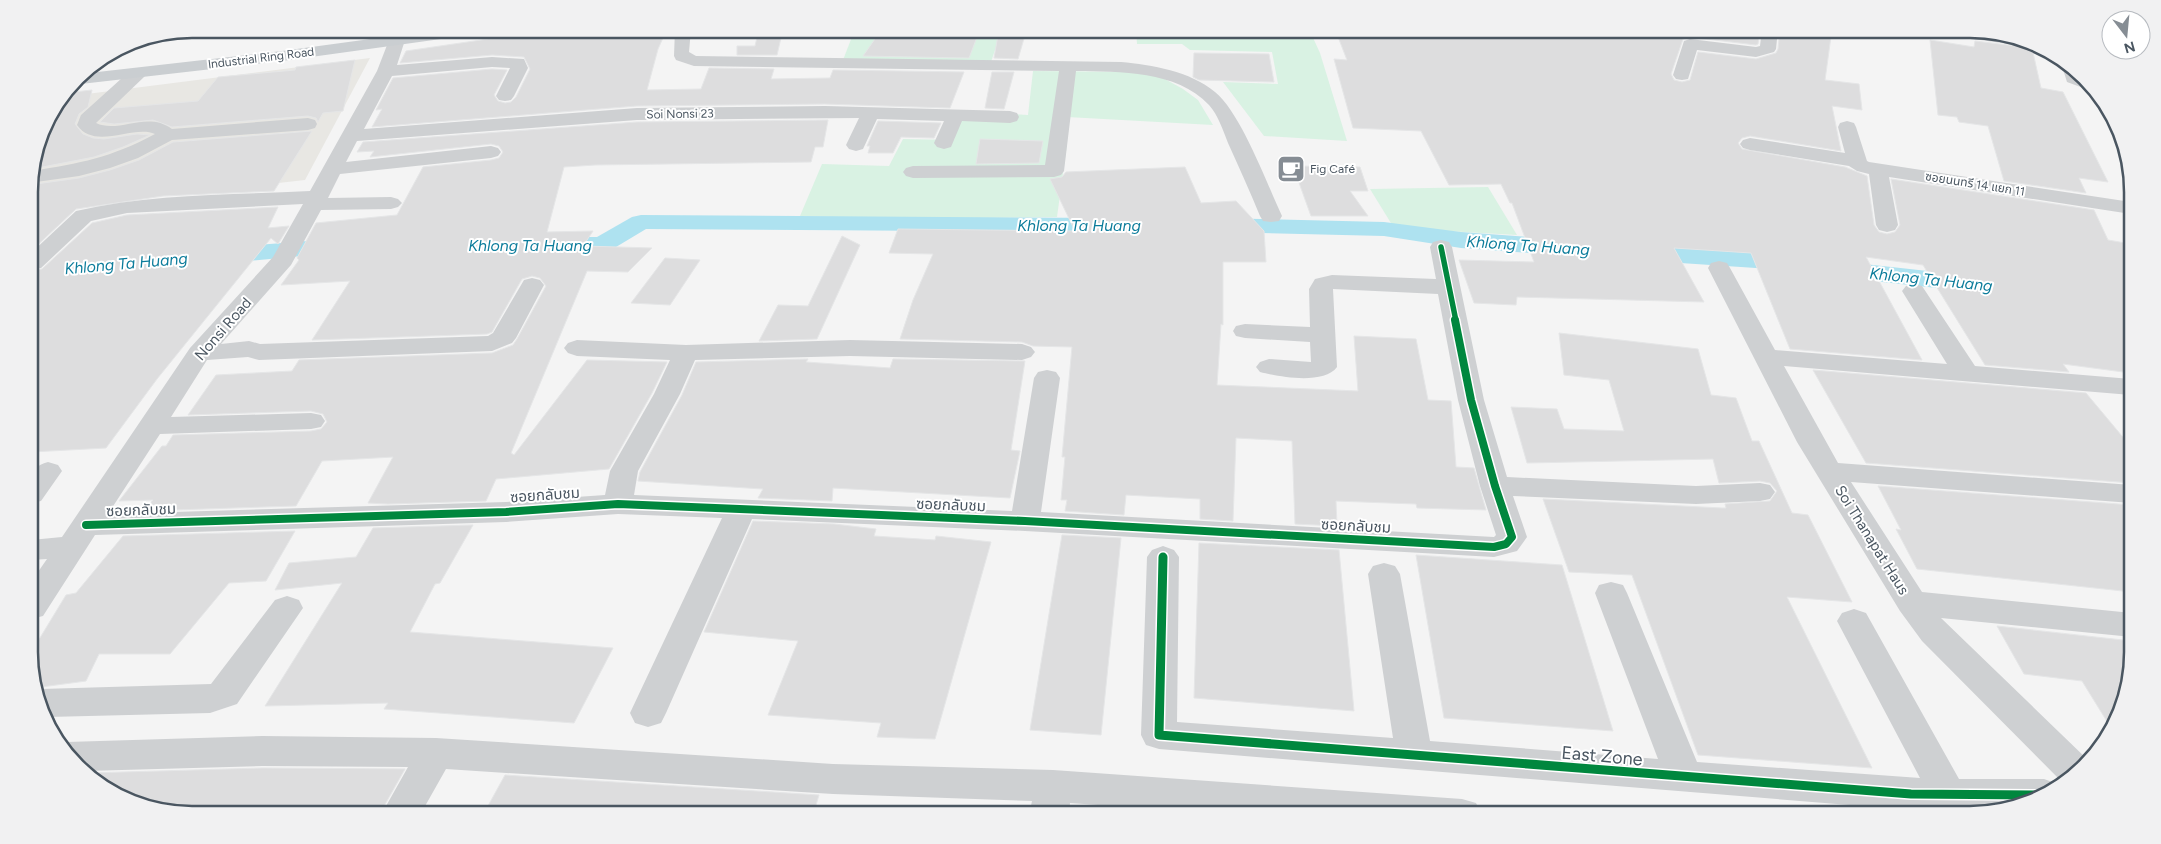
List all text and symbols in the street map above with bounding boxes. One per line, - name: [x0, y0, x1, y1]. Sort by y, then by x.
- north arrow: [2101, 10, 2151, 60]
- text: N: [2122, 37, 2137, 57]
- street label: Industrial Ring Road: [207, 45, 315, 71]
- street label: Soi Nonsi 23: [646, 106, 714, 122]
- cafe icon: Fig Café: [1276, 154, 1306, 184]
- place label: Fig Café: [1310, 162, 1355, 176]
- street label: ซอยนนทรี 14 แยก 11: [1924, 169, 2026, 199]
- water label: Khlong Ta Huang: [1017, 216, 1141, 235]
- water label: Khlong Ta Huang: [1466, 232, 1590, 259]
- water label: Khlong Ta Huang: [468, 236, 592, 255]
- water label: Khlong Ta Huang: [64, 249, 188, 278]
- water label: Khlong Ta Huang: [1868, 264, 1993, 295]
- street label: Nonsi Road: [191, 294, 255, 364]
- street label: Soi Thanapat Haus: [1831, 482, 1913, 598]
- street label: ซอยกลับชม: [509, 484, 581, 506]
- street label: ซอยกลับชม: [916, 495, 986, 515]
- street label: ซอยกลับชม: [106, 500, 176, 520]
- street label: ซอยกลับชม: [1321, 515, 1391, 537]
- street label: East Zone: [1561, 741, 1644, 771]

